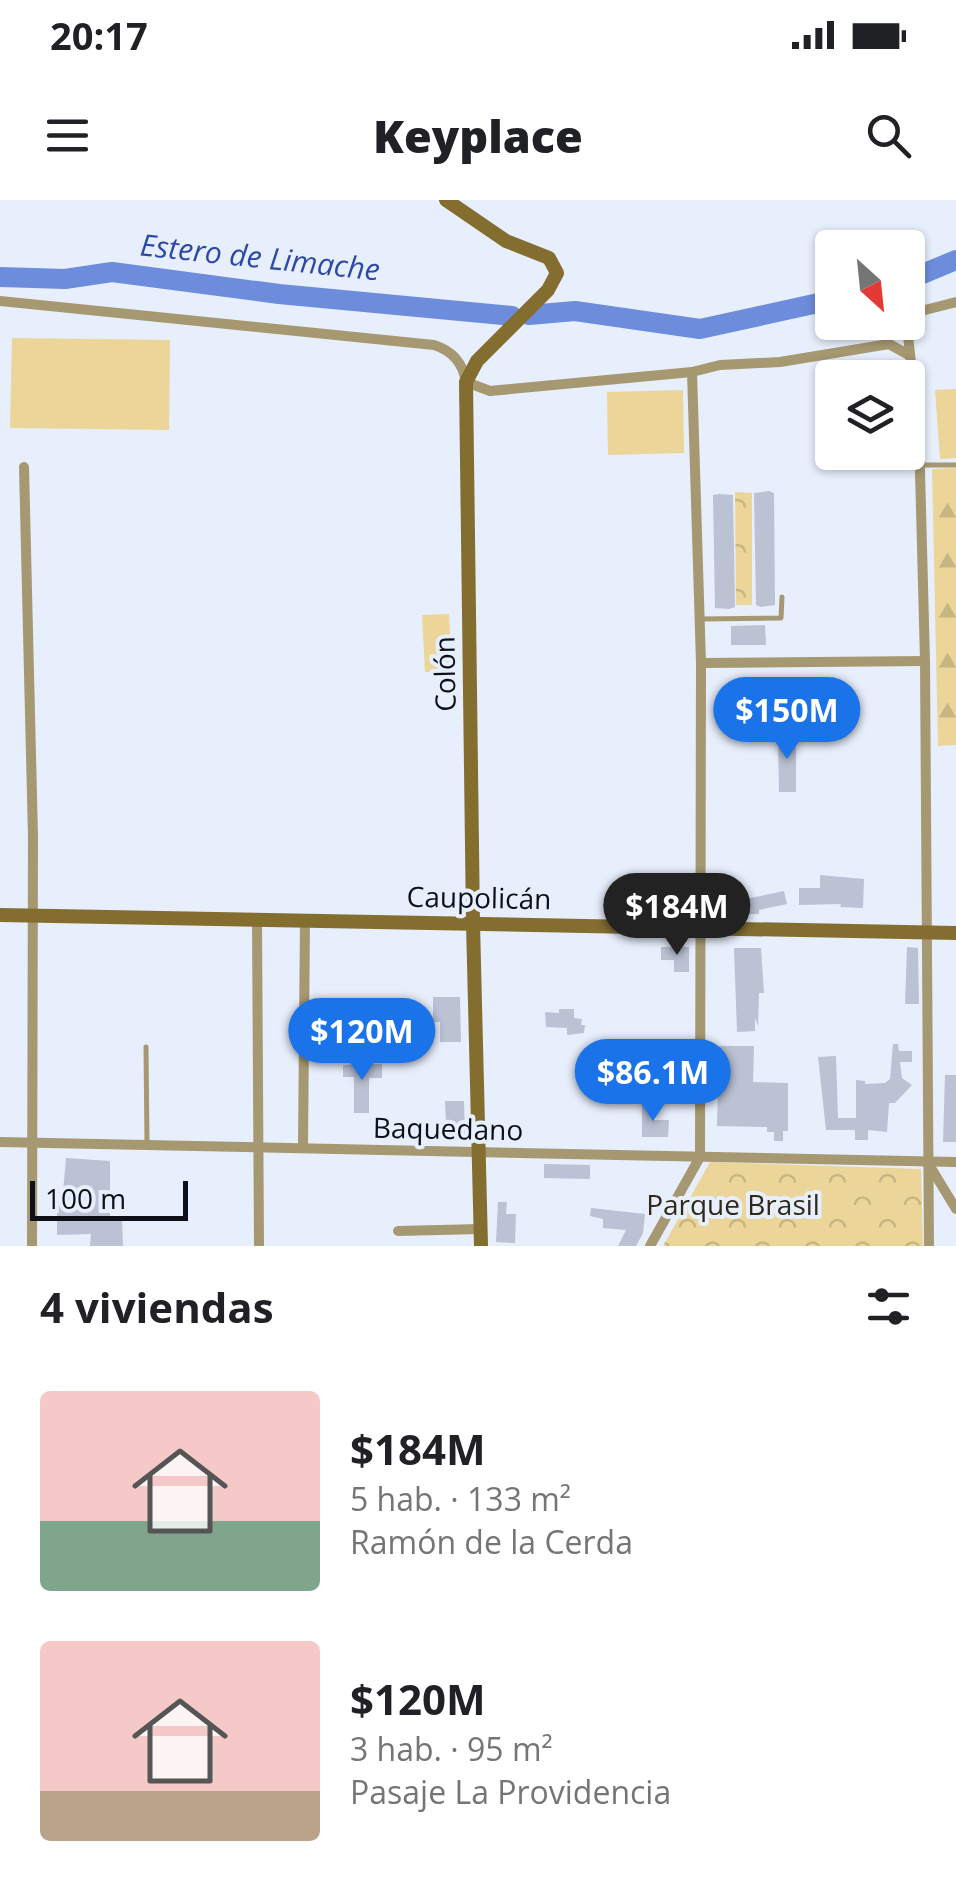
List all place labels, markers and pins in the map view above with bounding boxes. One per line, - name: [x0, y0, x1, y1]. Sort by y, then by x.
- pin: $150M: [717, 677, 857, 762]
- pin: $184M: [607, 873, 747, 958]
- pin: $120M: [292, 998, 432, 1083]
- pin: $86.1M: [572, 1039, 734, 1124]

